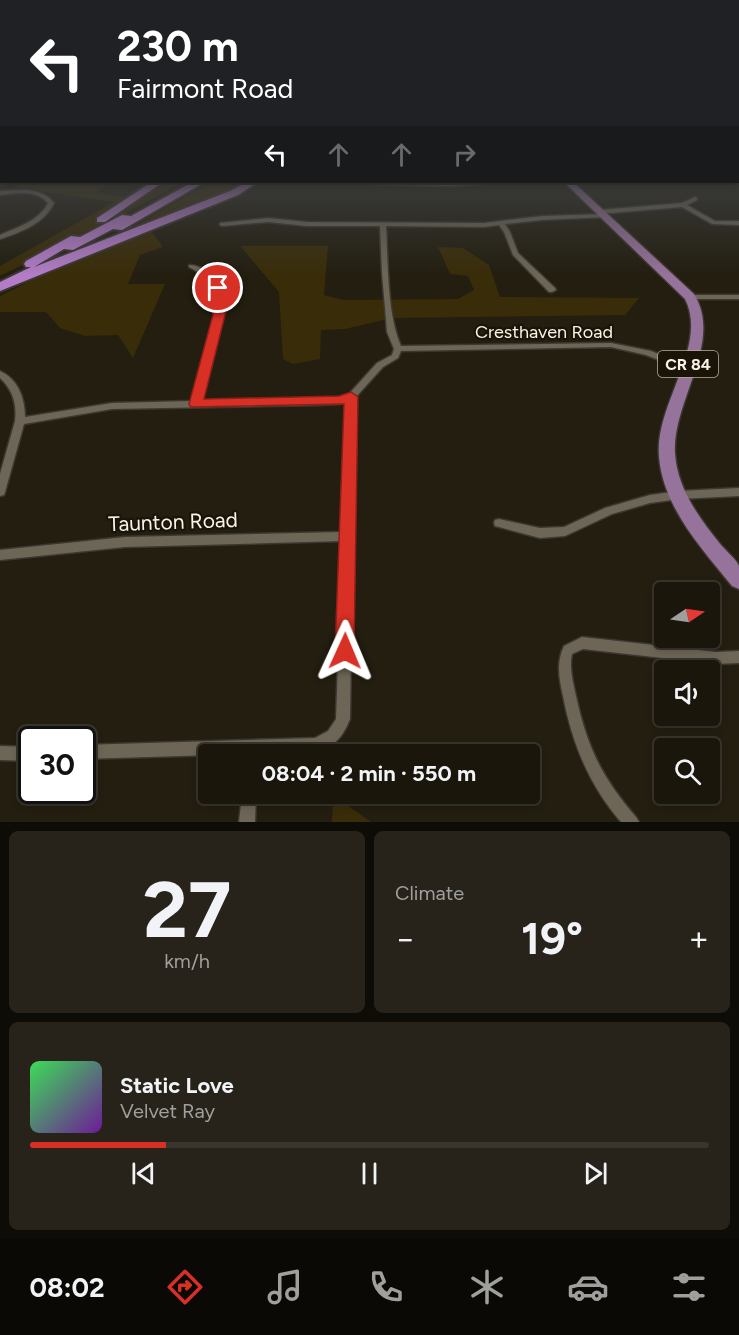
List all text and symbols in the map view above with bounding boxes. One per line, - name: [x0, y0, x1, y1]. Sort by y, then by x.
- text: 230 m: [117, 21, 239, 72]
- icon: left: [18, 24, 96, 102]
- text: Fairmont Road: [117, 72, 293, 105]
- icon: left: [259, 138, 292, 171]
- icon: ahead: [322, 138, 355, 171]
- icon: ahead: [385, 138, 418, 171]
- icon: right: [448, 138, 481, 171]
- pin: [192, 262, 243, 313]
- icon: arrive: [201, 271, 234, 304]
- street label: Cresthaven Road: [475, 321, 613, 343]
- road number: CR 84: [658, 351, 718, 377]
- street label: Taunton Road: [108, 507, 238, 536]
- north arrow: [654, 582, 720, 648]
- map controls: [654, 582, 720, 804]
- position arrow: [313, 619, 377, 683]
- button: sound: [654, 660, 720, 726]
- speed limit sign: 30: [18, 726, 96, 804]
- button: search: [654, 738, 720, 804]
- text: 08:04 · 2 min · 550 m: [262, 760, 476, 787]
- text: 27: [143, 863, 231, 957]
- text: Climate: [395, 881, 464, 905]
- text: 19°: [521, 911, 583, 965]
- text: −: [395, 919, 416, 958]
- text: +: [688, 919, 709, 958]
- text: km/h: [164, 949, 210, 973]
- text: Static Love: [120, 1072, 234, 1099]
- text: Velvet Ray: [120, 1099, 215, 1123]
- icon: previous: [127, 1157, 160, 1190]
- icon: pause: [353, 1157, 386, 1190]
- icon: next: [579, 1157, 612, 1190]
- icon: directions: [164, 1266, 206, 1308]
- icon: music: [264, 1266, 306, 1308]
- icon: phone: [365, 1266, 407, 1308]
- icon: climate: [466, 1266, 508, 1308]
- icon: car: [567, 1266, 609, 1308]
- icon: filters: [668, 1266, 710, 1308]
- text: 08:02: [29, 1271, 105, 1304]

